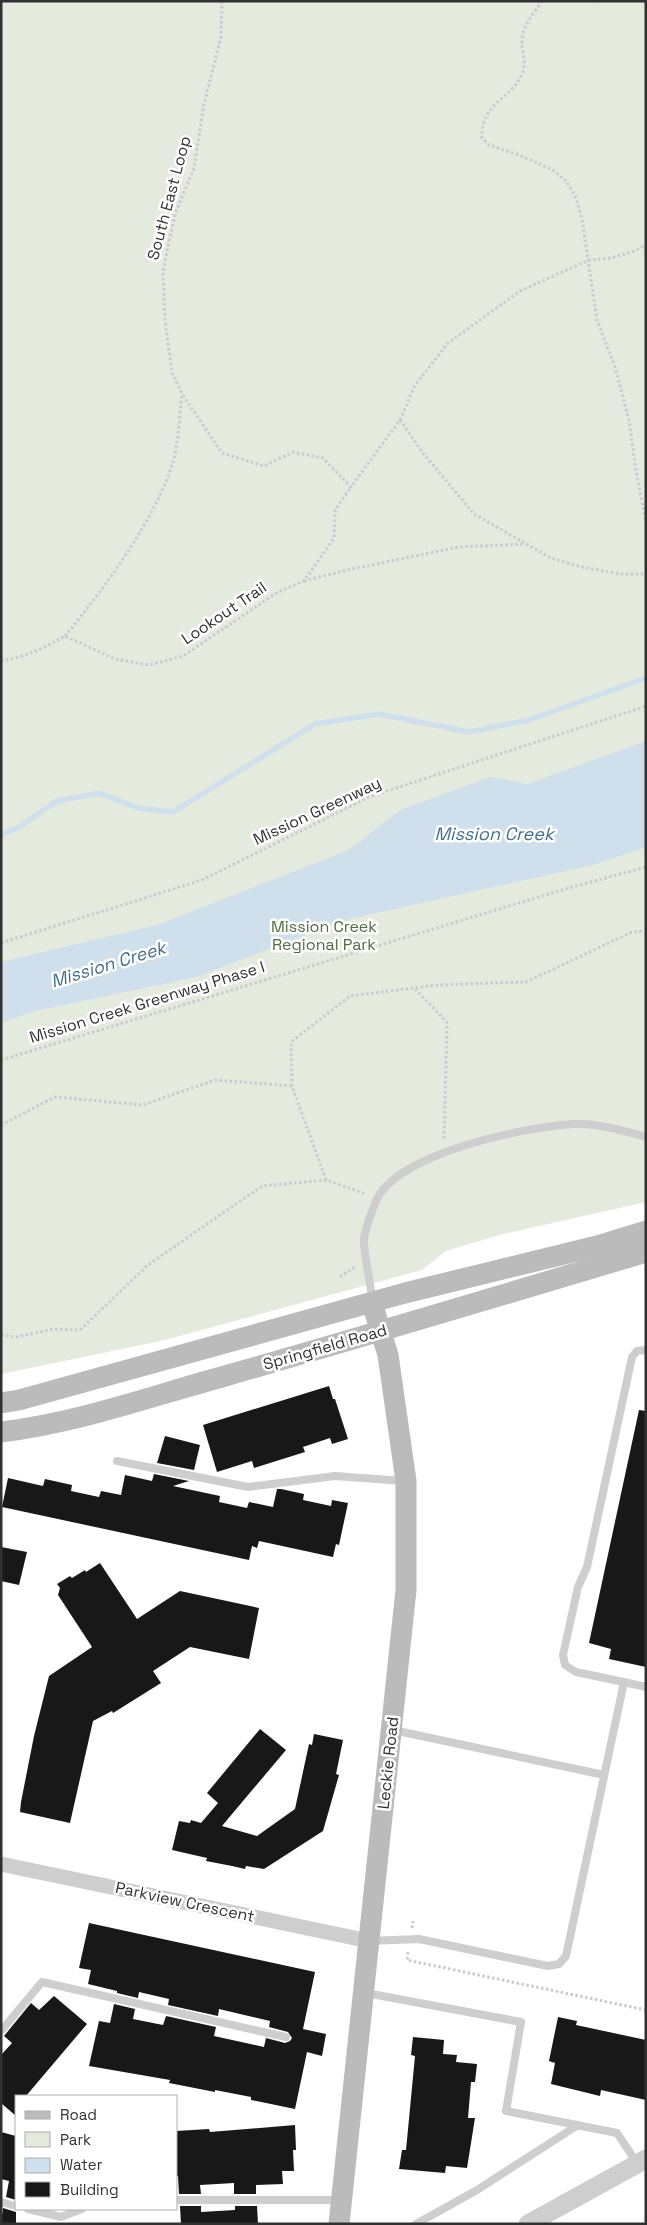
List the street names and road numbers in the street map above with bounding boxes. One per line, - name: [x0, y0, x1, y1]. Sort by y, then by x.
- street label: South East Loop: [142, 134, 196, 262]
- street label: Lookout Trail: [177, 577, 271, 649]
- street label: Mission Greenway: [250, 772, 384, 850]
- street label: Mission Creek Greenway Phase I: [27, 956, 267, 1048]
- street label: Springfield Road: [261, 1319, 389, 1375]
- street label: Leckie Road: [373, 1716, 403, 1810]
- street label: Parkview Crescent: [113, 1877, 257, 1927]

